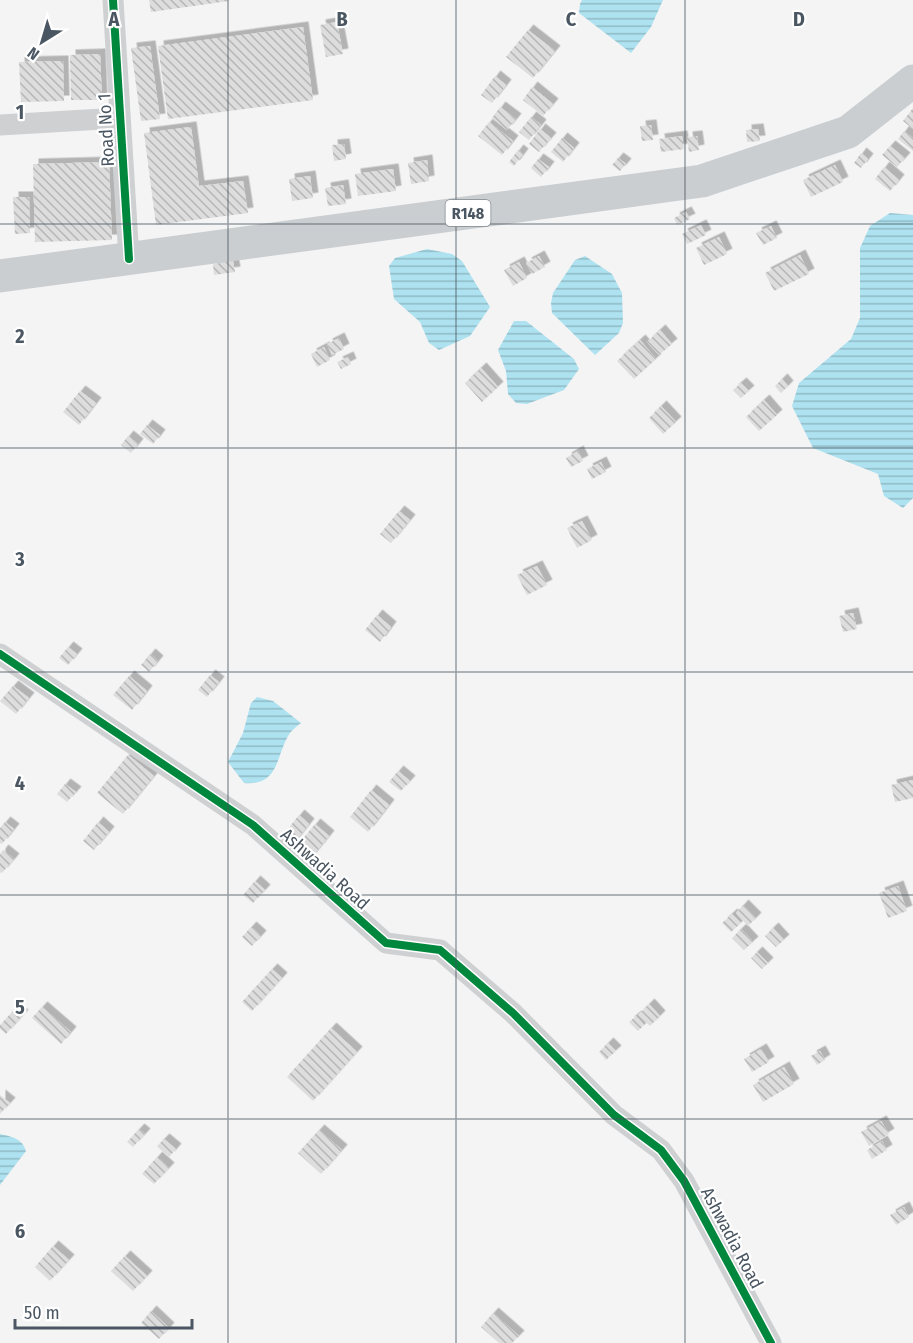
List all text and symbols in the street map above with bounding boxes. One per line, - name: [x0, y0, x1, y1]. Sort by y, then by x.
- text: A: [108, 7, 121, 31]
- text: B: [336, 7, 348, 31]
- text: C: [566, 7, 577, 31]
- text: D: [793, 7, 805, 31]
- north arrow: [12, 12, 72, 72]
- text: N: [24, 43, 43, 64]
- street label: Road No 1: [93, 93, 119, 167]
- text: 1: [16, 100, 24, 124]
- road number: R148: [446, 200, 490, 226]
- text: 2: [14, 324, 25, 348]
- text: 3: [14, 547, 25, 571]
- text: 4: [15, 771, 25, 795]
- street label: Ashwadia Road: [276, 823, 374, 915]
- text: 5: [15, 995, 25, 1019]
- street label: Ashwadia Road: [696, 1184, 768, 1292]
- text: 6: [15, 1219, 25, 1243]
- scale bar: [15, 1292, 192, 1330]
- text: 50 m: [24, 1302, 60, 1324]

